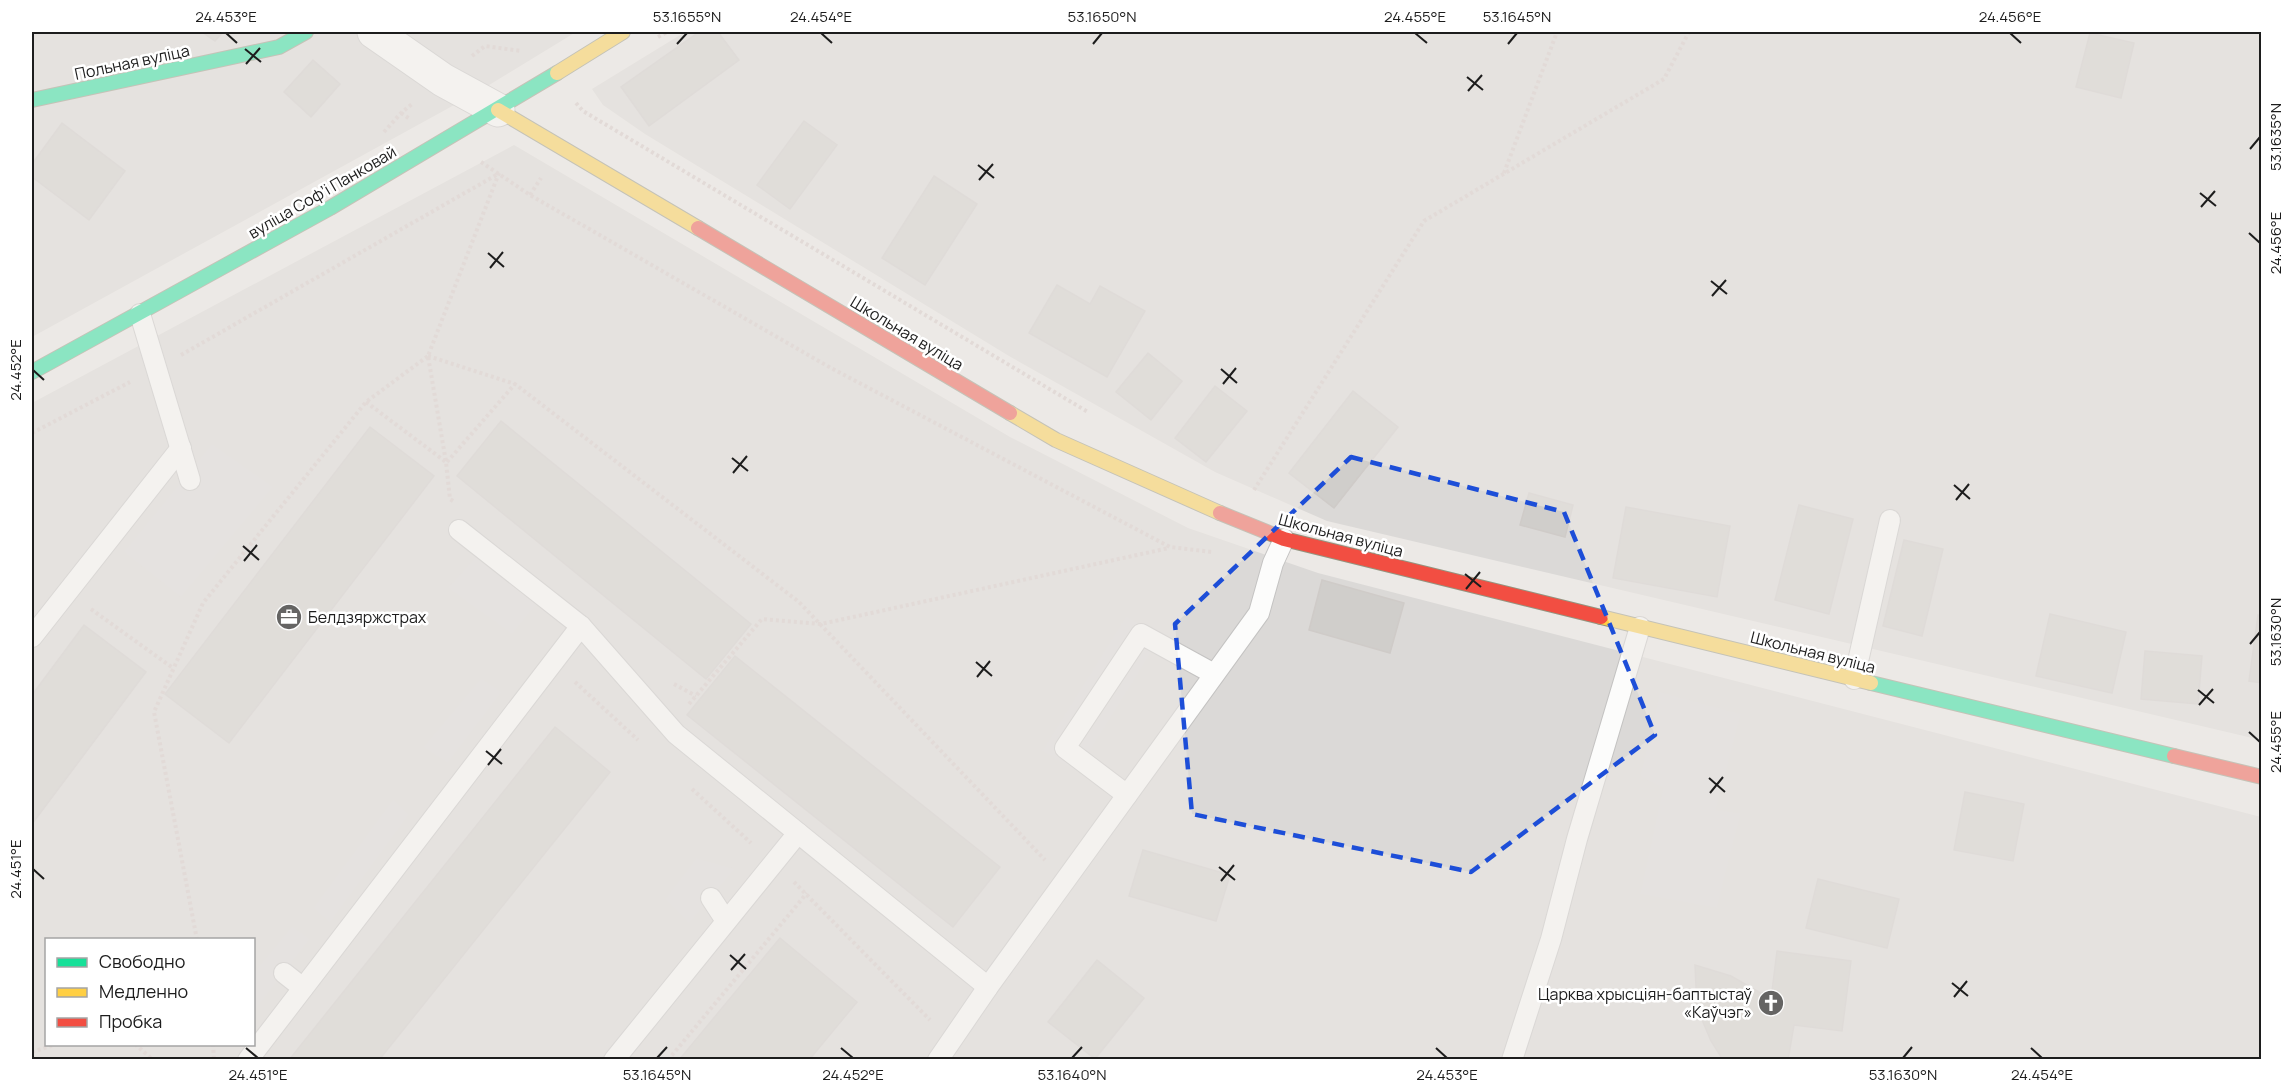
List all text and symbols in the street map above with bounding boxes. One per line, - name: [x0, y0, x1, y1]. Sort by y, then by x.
- text: 24.453°E: [195, 6, 257, 27]
- text: 53.1655°N: [653, 6, 721, 27]
- text: 24.454°E: [790, 6, 852, 27]
- text: 53.1650°N: [1068, 6, 1136, 27]
- text: 24.455°E: [1384, 6, 1446, 27]
- text: 53.1645°N: [1483, 6, 1551, 27]
- text: 24.456°E: [1979, 6, 2041, 27]
- street label: Польная вуліца: [73, 39, 191, 85]
- text: 53.1635°N: [2265, 103, 2286, 171]
- street label: вуліца Софʼі Панковай: [244, 141, 400, 243]
- text: 24.456°E: [2265, 212, 2286, 274]
- street label: Школьная вуліца: [846, 291, 968, 375]
- text: 24.452°E: [5, 339, 26, 401]
- street label: Школьная вуліца: [1276, 508, 1406, 562]
- text: 53.1630°N: [2265, 598, 2286, 666]
- office icon: Белдзяржстрах: [274, 602, 304, 632]
- place label: Белдзяржстрах: [308, 606, 427, 628]
- street label: Школьная вуліца: [1748, 626, 1878, 678]
- text: 24.455°E: [2265, 711, 2286, 773]
- text: 24.451°E: [5, 839, 26, 899]
- legend: [45, 938, 255, 1046]
- text: Свободно: [99, 949, 185, 973]
- text: Медленно: [99, 979, 188, 1003]
- place label: Царква хрысціян-баптыстаў «Каўчэг»: [1538, 983, 1753, 1023]
- church icon: Царква хрысціян-баптыстаў «Каўчэг»: [1756, 988, 1786, 1018]
- text: Пробка: [99, 1009, 162, 1033]
- text: 24.451°E: [228, 1064, 288, 1085]
- text: 53.1645°N: [623, 1064, 691, 1085]
- text: 24.452°E: [822, 1064, 884, 1085]
- text: 53.1640°N: [1037, 1064, 1107, 1085]
- text: 24.453°E: [1416, 1064, 1478, 1085]
- text: 53.1630°N: [1869, 1064, 1937, 1085]
- text: 24.454°E: [2011, 1064, 2073, 1085]

